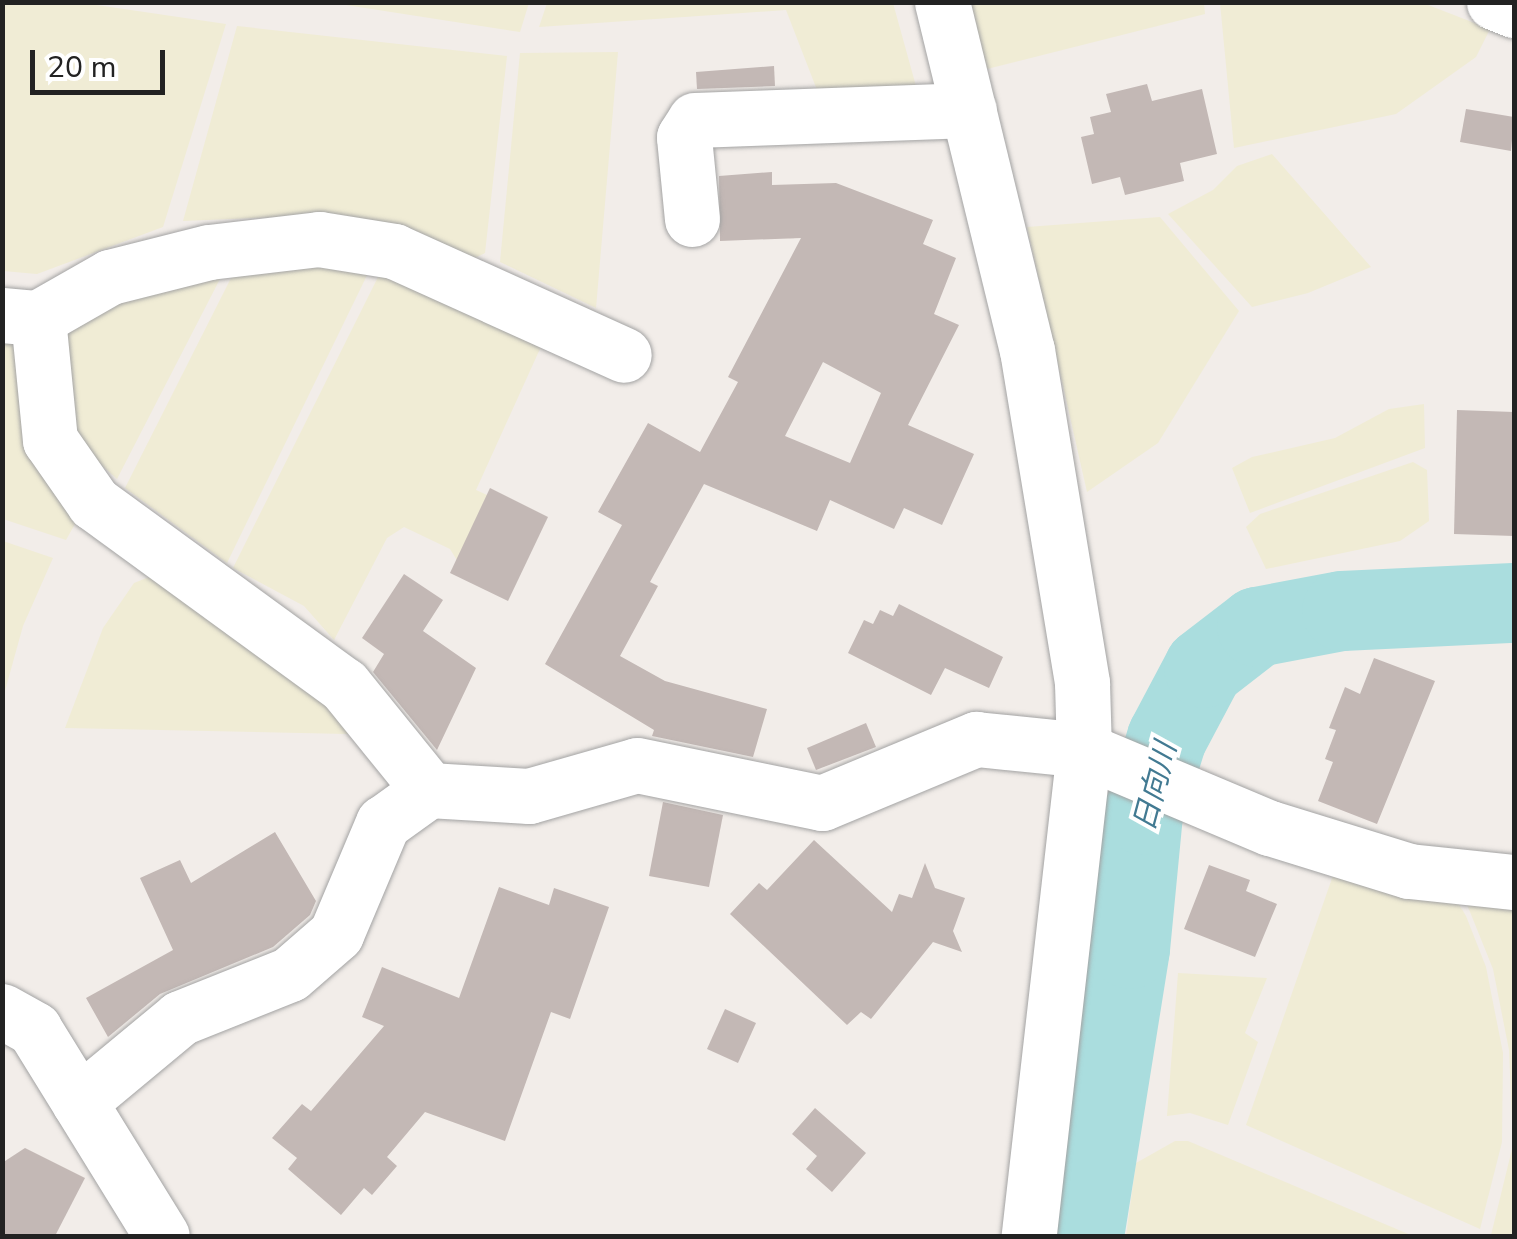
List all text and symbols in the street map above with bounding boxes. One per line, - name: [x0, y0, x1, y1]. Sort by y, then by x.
- scale bar: [35, 30, 170, 92]
- text: 20 m: [47, 47, 116, 88]
- water label: 日向川: [1127, 739, 1185, 835]

